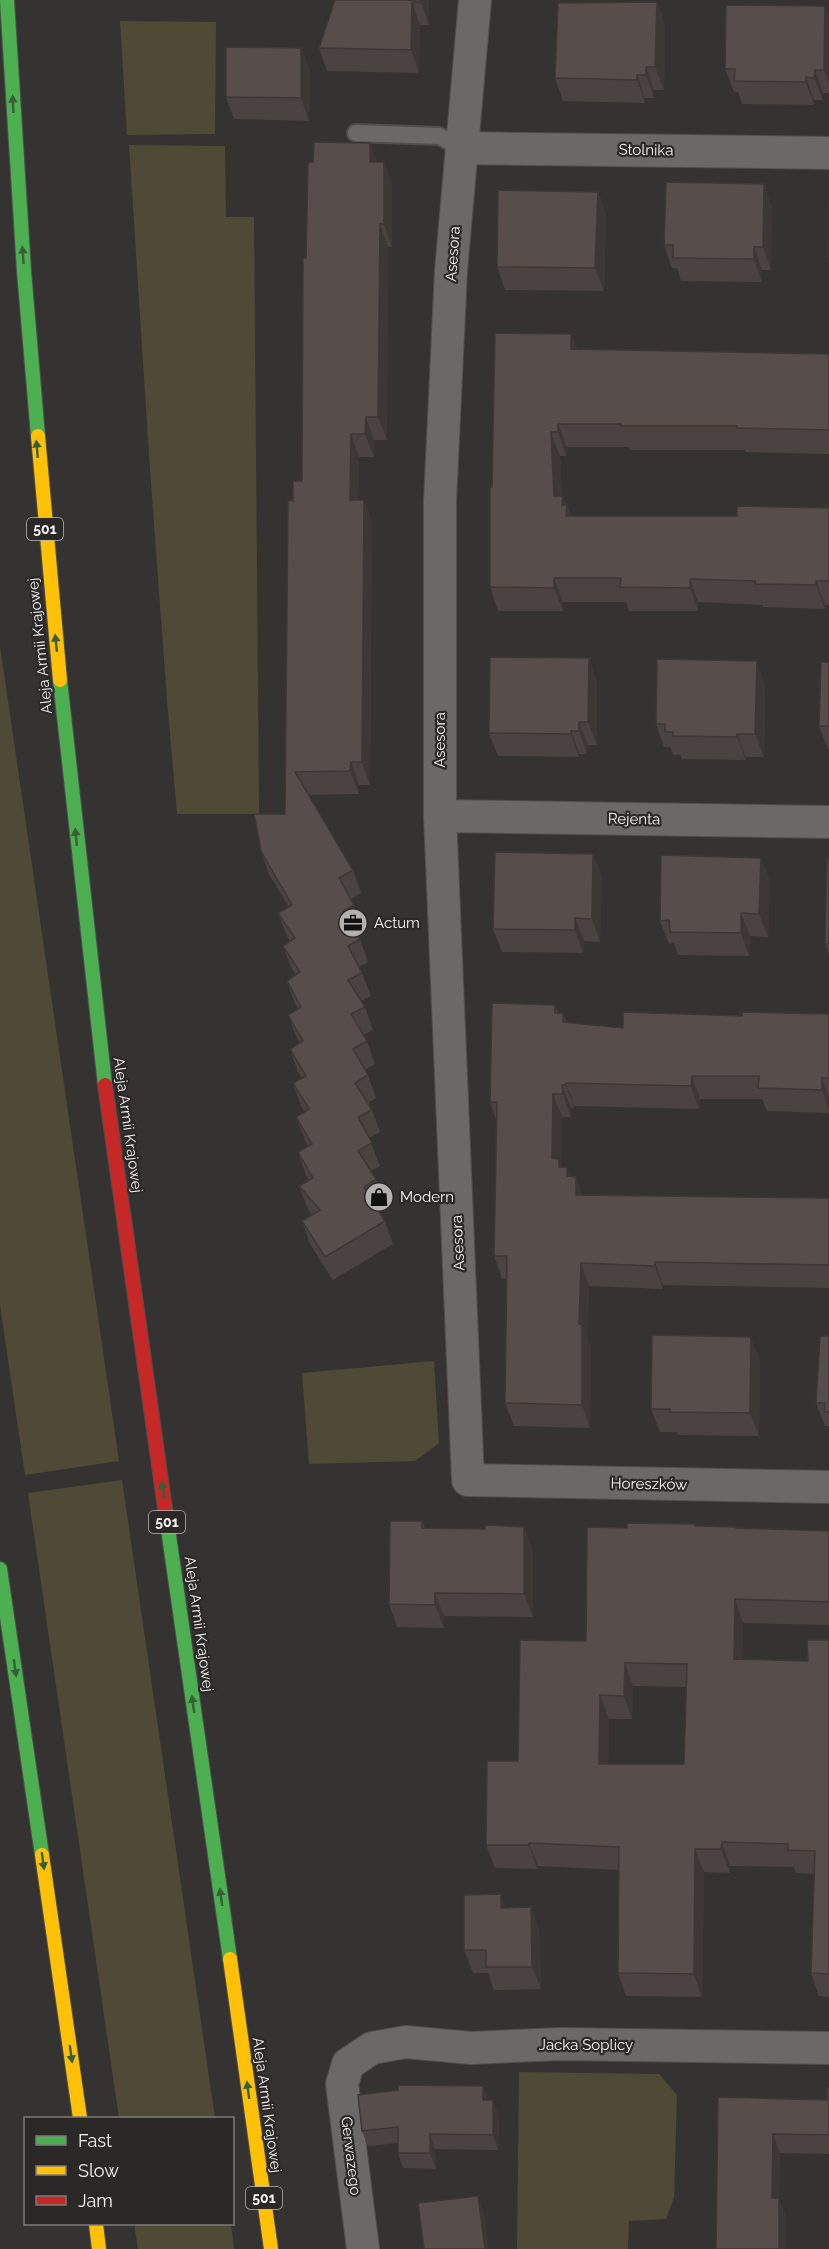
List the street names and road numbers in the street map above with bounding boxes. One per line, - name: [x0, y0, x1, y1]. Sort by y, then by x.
- street label: Stolnika: [618, 141, 674, 159]
- street label: Asesora: [442, 226, 464, 282]
- road number: 501: [27, 518, 63, 540]
- street label: Aleja Armii Krajowej: [24, 577, 56, 715]
- street label: Asesora: [431, 712, 449, 768]
- street label: Rejenta: [608, 810, 660, 828]
- street label: Aleja Armii Krajowej: [110, 1056, 146, 1194]
- street label: Asesora: [448, 1215, 468, 1271]
- street label: Horeszków: [610, 1474, 688, 1494]
- road number: 501: [149, 1511, 185, 1533]
- street label: Aleja Armii Krajowej: [181, 1555, 217, 1693]
- street label: Aleja Armii Krajowej: [249, 2036, 285, 2174]
- street label: Jacka Soplicy: [539, 2036, 633, 2054]
- street label: Gerwazego: [337, 2116, 365, 2196]
- road number: 501: [246, 2187, 282, 2209]

